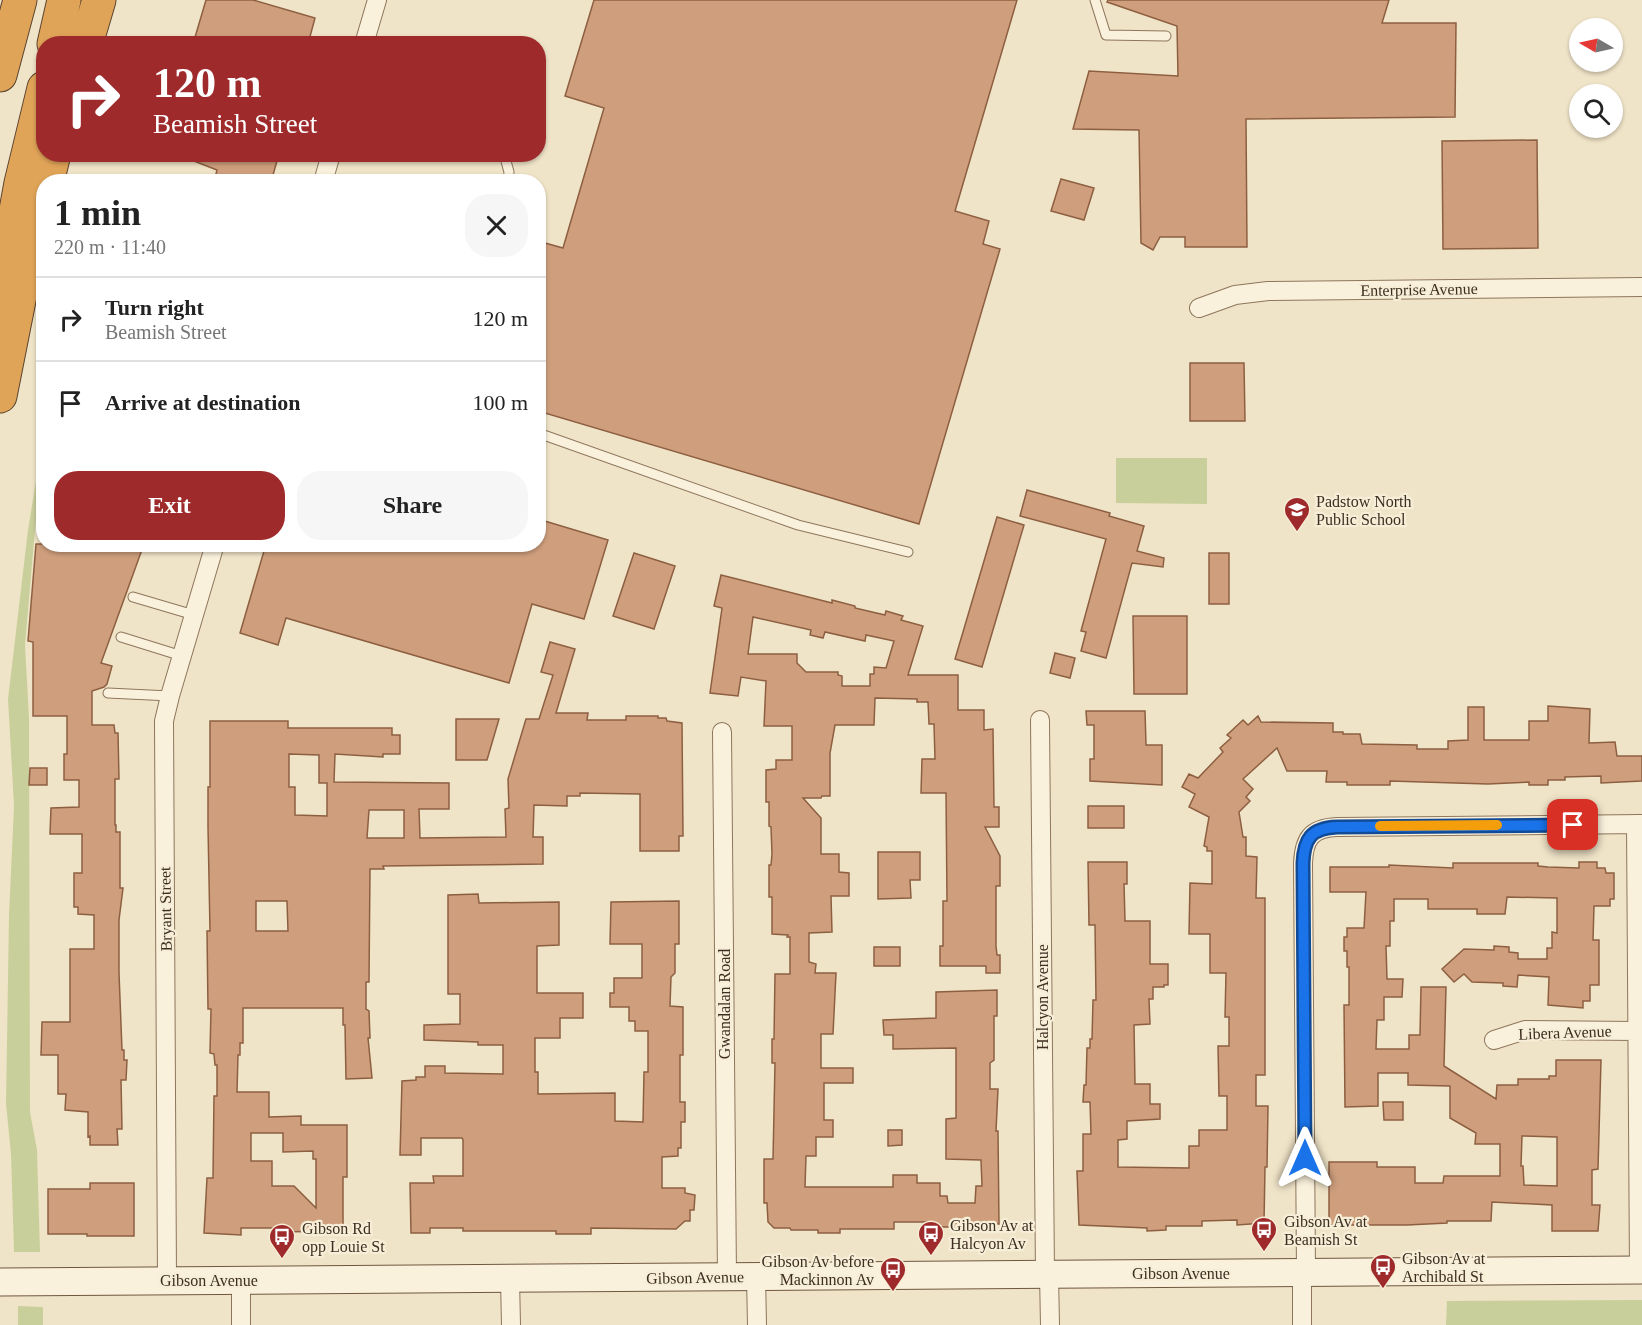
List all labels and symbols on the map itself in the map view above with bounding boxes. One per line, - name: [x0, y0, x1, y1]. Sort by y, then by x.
- north arrow: [1569, 18, 1623, 72]
- street label: Enterprise Avenue: [1360, 280, 1478, 300]
- place label: Padstow North Public School: [1316, 493, 1412, 528]
- school or university icon: Padstow North Public School: [1282, 495, 1312, 533]
- pin: [1547, 799, 1598, 850]
- street label: Bryant Street: [156, 866, 176, 952]
- street label: Halcyon Avenue: [1034, 944, 1052, 1050]
- street label: Gwandalan Road: [716, 949, 733, 1059]
- street label: Libera Avenue: [1518, 1022, 1612, 1043]
- position arrow: [1273, 1126, 1337, 1190]
- place label: Gibson Av at Beamish St: [1284, 1213, 1368, 1248]
- bus stop icon: Gibson Av at Beamish St: [1249, 1215, 1279, 1253]
- place label: Gibson Av at Halcyon Av: [950, 1217, 1034, 1253]
- bus stop icon: Gibson Av at Halcyon Av: [916, 1219, 946, 1257]
- place label: Gibson Rd opp Louie St: [302, 1220, 385, 1256]
- bus stop icon: Gibson Rd opp Louie St: [267, 1222, 297, 1260]
- place label: Gibson Av at Archibald St: [1402, 1250, 1486, 1285]
- bus stop icon: Gibson Av at Archibald St: [1368, 1252, 1398, 1290]
- place label: Gibson Av before Mackinnon Av: [761, 1253, 874, 1288]
- bus stop icon: Gibson Av before Mackinnon Av: [878, 1255, 908, 1293]
- street label: Gibson Avenue: [1132, 1265, 1230, 1282]
- street label: Gibson Avenue: [646, 1268, 744, 1287]
- street label: Gibson Avenue: [160, 1272, 258, 1289]

